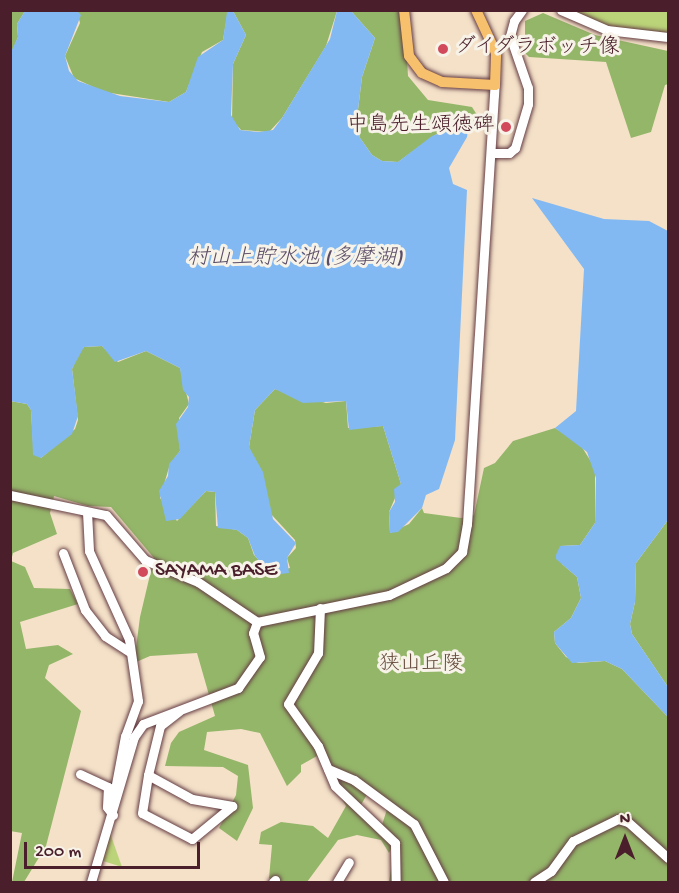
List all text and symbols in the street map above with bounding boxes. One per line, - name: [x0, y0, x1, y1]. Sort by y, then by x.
- place label: ダイダラボッチ像: [455, 36, 623, 62]
- marker: ダイダラボッチ像: [436, 42, 450, 56]
- place label: 中島先生頌徳碑: [347, 114, 494, 140]
- marker: 中島先生頌徳碑: [499, 120, 513, 134]
- water label: 村山上貯水池 (多摩湖): [187, 247, 403, 273]
- place label: SAYAMA BASE: [155, 559, 277, 585]
- marker: SAYAMA BASE: [136, 565, 150, 579]
- park label: 狭山丘陵: [379, 653, 463, 679]
- north arrow: [595, 809, 655, 869]
- text: N: [620, 811, 630, 830]
- scale bar: [27, 830, 202, 868]
- text: 200 m: [35, 842, 81, 863]

